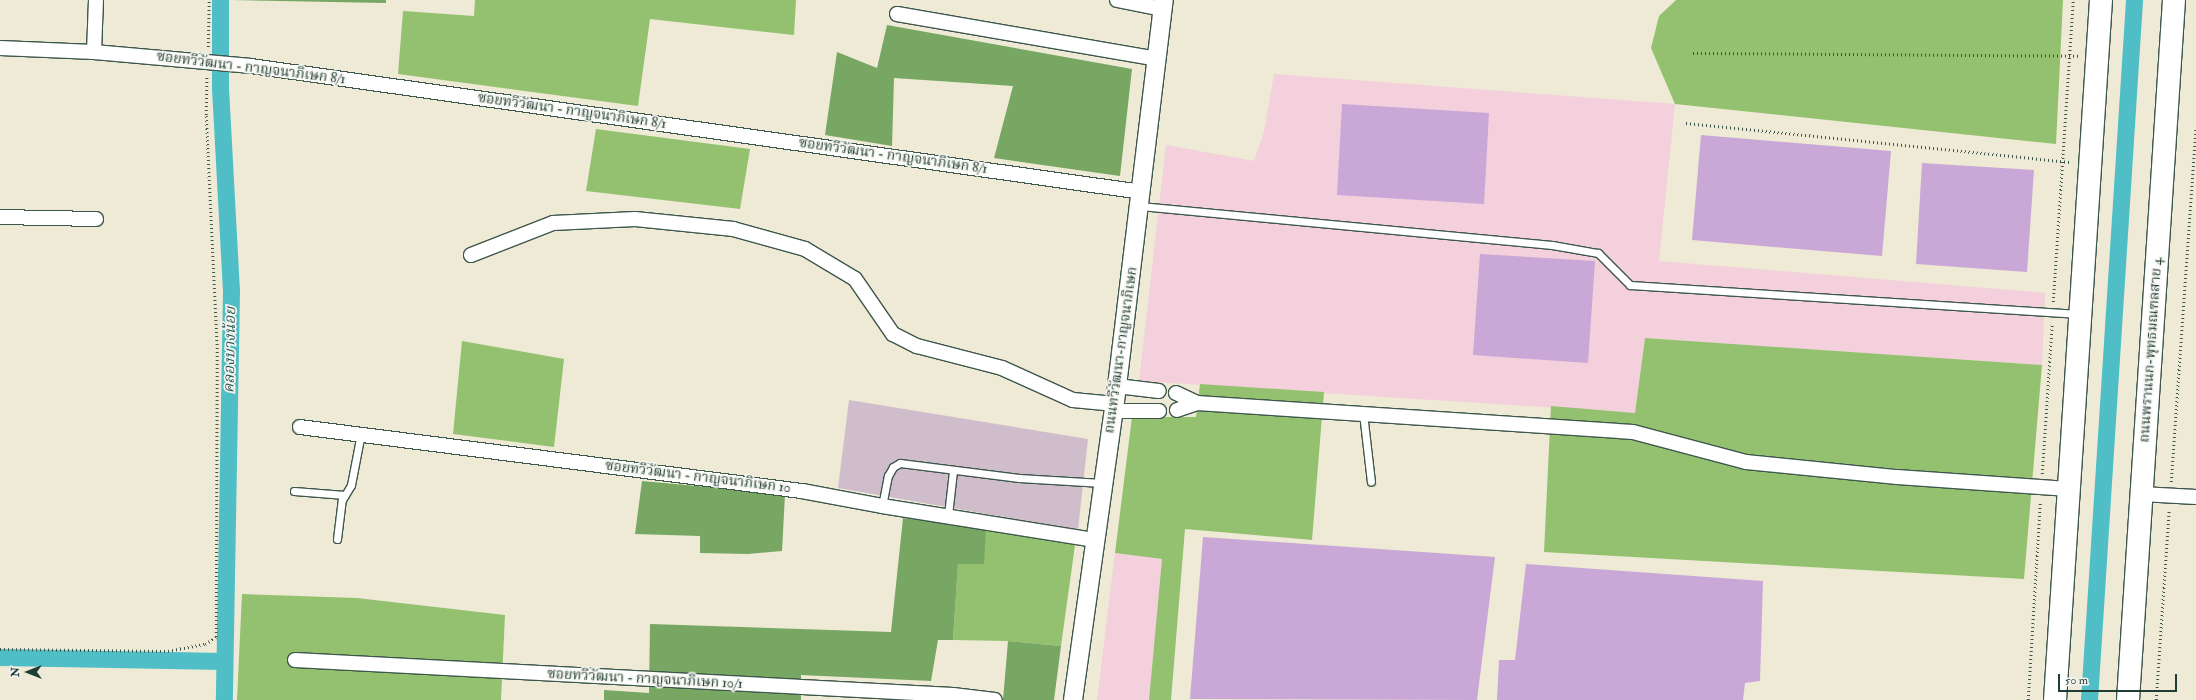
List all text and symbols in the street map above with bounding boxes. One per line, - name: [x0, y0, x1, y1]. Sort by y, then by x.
- street label: ซอยทวีวัฒนา - กาญจนาภิเษก 8/1: [156, 48, 346, 88]
- street label: ซอยทวีวัฒนา - กาญจนาภิเษก 8/1: [477, 89, 667, 133]
- street label: ซอยทวีวัฒนา - กาญจนาภิเษก 8/1: [798, 134, 988, 178]
- street label: ถนนพรานนก-พุทธมณฑลสาย 4: [2136, 257, 2166, 443]
- street label: ถนนทวีวัฒนา-กาญจนาภิเษก: [1101, 266, 1141, 434]
- water label: คลองบางน้อย: [220, 307, 240, 393]
- street label: ซอยทวีวัฒนา - กาญจนาภิเษก 10: [604, 457, 792, 497]
- north arrow: [8, 652, 48, 692]
- street label: ซอยทวีวัฒนา - กาญจนาภิเษก 10/1: [547, 665, 743, 693]
- scale bar: [2060, 666, 2179, 692]
- text: N: [9, 667, 22, 677]
- text: 50 m: [2065, 673, 2088, 688]

